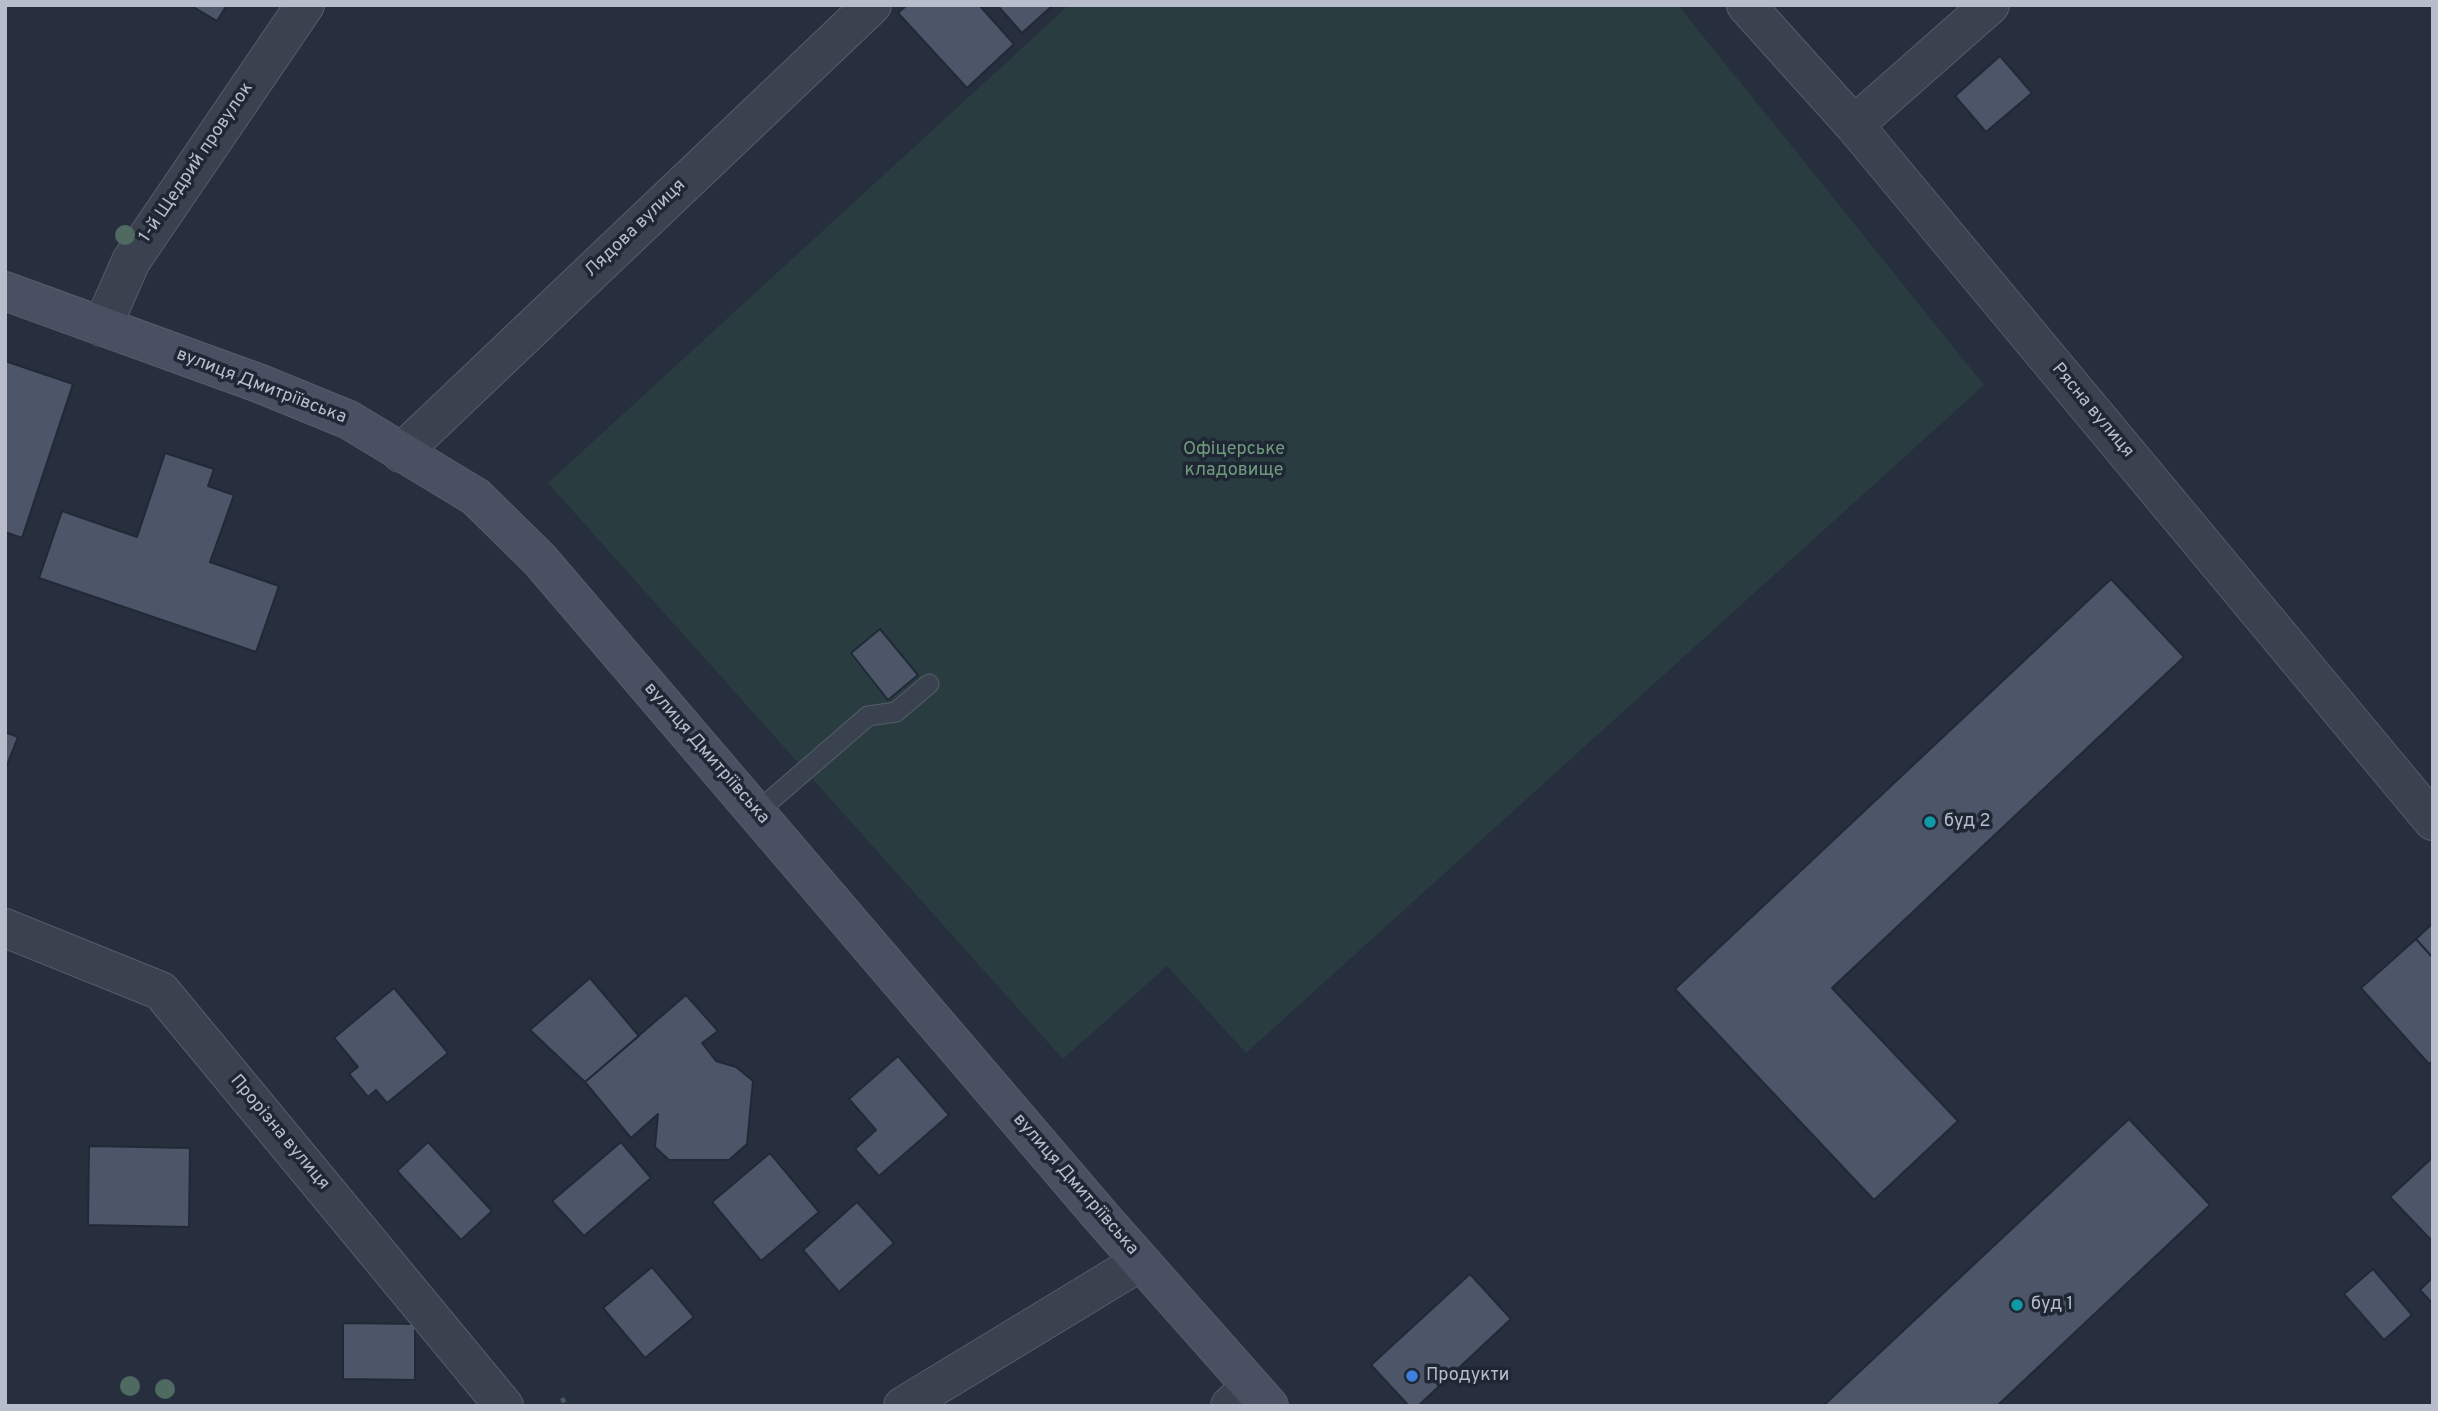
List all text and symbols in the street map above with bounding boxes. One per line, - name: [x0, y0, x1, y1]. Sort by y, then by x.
- street label: 1-й Щедрий провулок: [135, 79, 259, 247]
- street label: Лядова вулиця: [581, 175, 691, 283]
- street label: вулиця Дмитріївська: [173, 345, 349, 429]
- street label: Рясна вулиця: [2046, 359, 2138, 463]
- park label: Офіцерське кладовище: [1183, 439, 1285, 482]
- street label: вулиця Дмитріївська: [639, 679, 773, 829]
- place label: буд 2: [1944, 811, 1990, 833]
- marker: буд 2: [1922, 814, 1938, 830]
- street label: Прорізна вулиця: [225, 1071, 333, 1195]
- street label: вулиця Дмитріївська: [1008, 1110, 1142, 1260]
- place label: буд 1: [2031, 1294, 2073, 1316]
- marker: буд 1: [2009, 1297, 2025, 1313]
- place label: Продукти: [1426, 1365, 1509, 1387]
- marker: Продукти: [1404, 1368, 1420, 1384]

